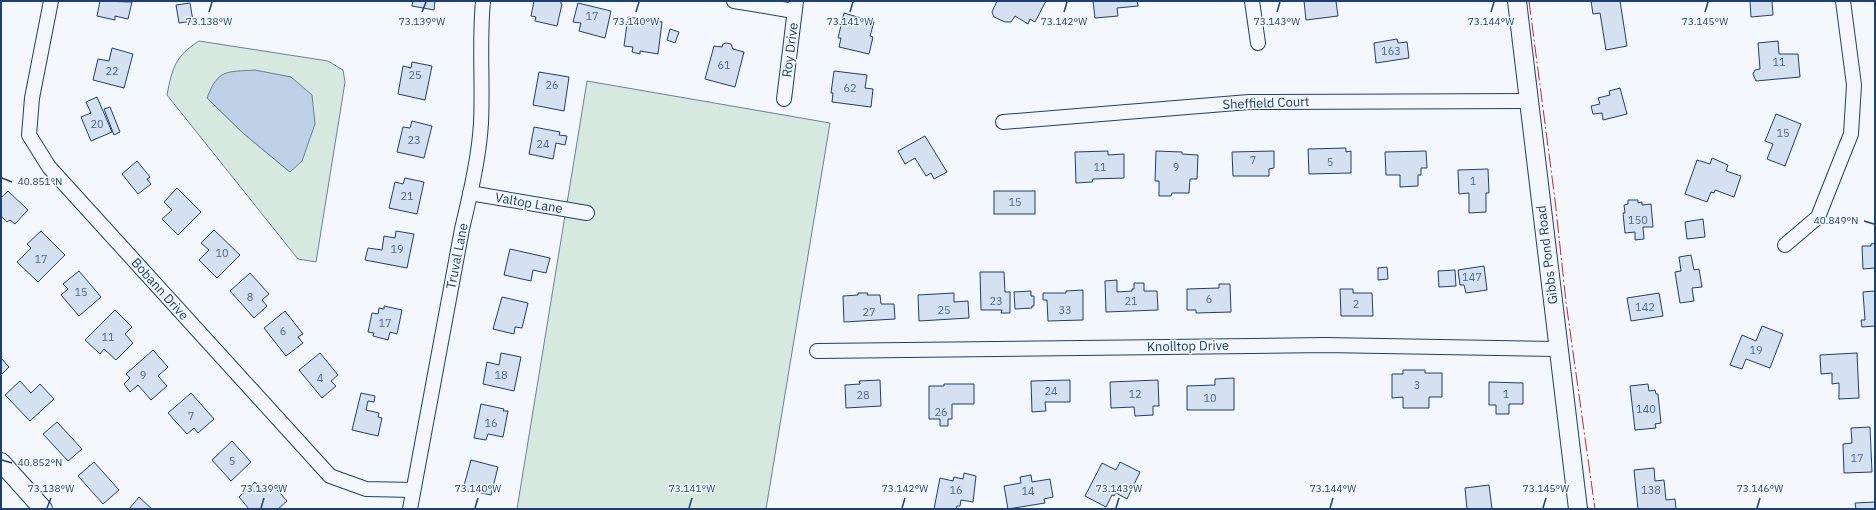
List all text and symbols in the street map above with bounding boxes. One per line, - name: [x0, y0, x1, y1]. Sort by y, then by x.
- house number: 17: [585, 9, 599, 23]
- text: 73.138°W: [186, 15, 232, 28]
- text: 73.139°W: [399, 15, 445, 28]
- text: 73.140°W: [613, 15, 659, 28]
- text: 73.141°W: [827, 15, 873, 28]
- text: 73.142°W: [1041, 15, 1087, 28]
- text: 73.143°W: [1254, 15, 1300, 28]
- text: 73.144°W: [1468, 15, 1514, 28]
- text: 73.145°W: [1682, 15, 1728, 28]
- street label: Roy Drive: [778, 22, 802, 78]
- house number: 163: [1381, 44, 1401, 58]
- house number: 11: [1772, 55, 1786, 69]
- house number: 61: [717, 58, 731, 72]
- house number: 22: [105, 64, 119, 78]
- house number: 25: [408, 68, 422, 82]
- house number: 26: [545, 78, 559, 92]
- house number: 62: [843, 81, 857, 95]
- street label: Sheffield Court: [1222, 93, 1310, 113]
- house number: 20: [90, 117, 104, 131]
- house number: 15: [1776, 126, 1790, 140]
- house number: 23: [407, 133, 421, 147]
- house number: 24: [536, 137, 550, 151]
- house number: 7: [1250, 153, 1256, 167]
- house number: 5: [1327, 155, 1333, 169]
- house number: 11: [1093, 160, 1107, 174]
- house number: 9: [1173, 160, 1179, 174]
- house number: 1: [1470, 174, 1477, 188]
- text: 40.851°N: [18, 175, 62, 188]
- house number: 21: [400, 189, 414, 203]
- street label: Valtop Lane: [494, 189, 564, 217]
- house number: 15: [1008, 195, 1022, 209]
- street label: Gibbs Pond Road: [1532, 205, 1562, 305]
- house number: 150: [1628, 213, 1648, 227]
- text: 40.849°N: [1814, 214, 1858, 227]
- street label: Truval Lane: [442, 222, 472, 290]
- house number: 19: [390, 242, 404, 256]
- house number: 10: [215, 246, 229, 260]
- house number: 17: [34, 252, 48, 266]
- street label: Bobann Drive: [127, 254, 193, 324]
- house number: 147: [1462, 270, 1482, 284]
- house number: 15: [74, 285, 88, 299]
- house number: 8: [247, 290, 253, 304]
- house number: 6: [1206, 292, 1212, 306]
- house number: 23: [989, 294, 1003, 308]
- house number: 21: [1124, 294, 1138, 308]
- house number: 2: [1353, 297, 1359, 311]
- house number: 142: [1635, 300, 1655, 314]
- house number: 25: [937, 303, 951, 317]
- house number: 33: [1058, 303, 1072, 317]
- house number: 27: [862, 305, 876, 319]
- house number: 17: [378, 316, 392, 330]
- house number: 6: [280, 324, 286, 338]
- house number: 11: [101, 330, 115, 344]
- street label: Knolltop Drive: [1147, 337, 1229, 355]
- house number: 19: [1749, 343, 1763, 357]
- house number: 9: [140, 368, 146, 382]
- house number: 18: [494, 368, 508, 382]
- house number: 4: [317, 371, 324, 385]
- house number: 3: [1414, 378, 1420, 392]
- house number: 24: [1044, 384, 1058, 398]
- house number: 12: [1128, 387, 1142, 401]
- house number: 1: [1503, 387, 1510, 401]
- house number: 28: [856, 388, 870, 402]
- house number: 10: [1203, 391, 1217, 405]
- house number: 140: [1636, 402, 1656, 416]
- house number: 26: [934, 405, 948, 419]
- house number: 7: [188, 409, 194, 423]
- house number: 16: [484, 416, 498, 430]
- house number: 17: [1850, 451, 1864, 465]
- house number: 5: [229, 454, 235, 468]
- text: 40.852°N: [18, 456, 62, 469]
- text: 73.138°W: [28, 482, 74, 495]
- text: 73.139°W: [241, 482, 287, 495]
- text: 73.140°W: [455, 482, 501, 495]
- text: 73.141°W: [669, 482, 715, 495]
- text: 73.142°W: [882, 482, 928, 495]
- text: 73.143°W: [1096, 482, 1142, 495]
- text: 73.144°W: [1310, 482, 1356, 495]
- text: 73.145°W: [1523, 482, 1569, 495]
- text: 73.146°W: [1737, 482, 1783, 495]
- house number: 16: [949, 483, 963, 497]
- house number: 138: [1641, 483, 1661, 497]
- house number: 14: [1021, 484, 1035, 498]

